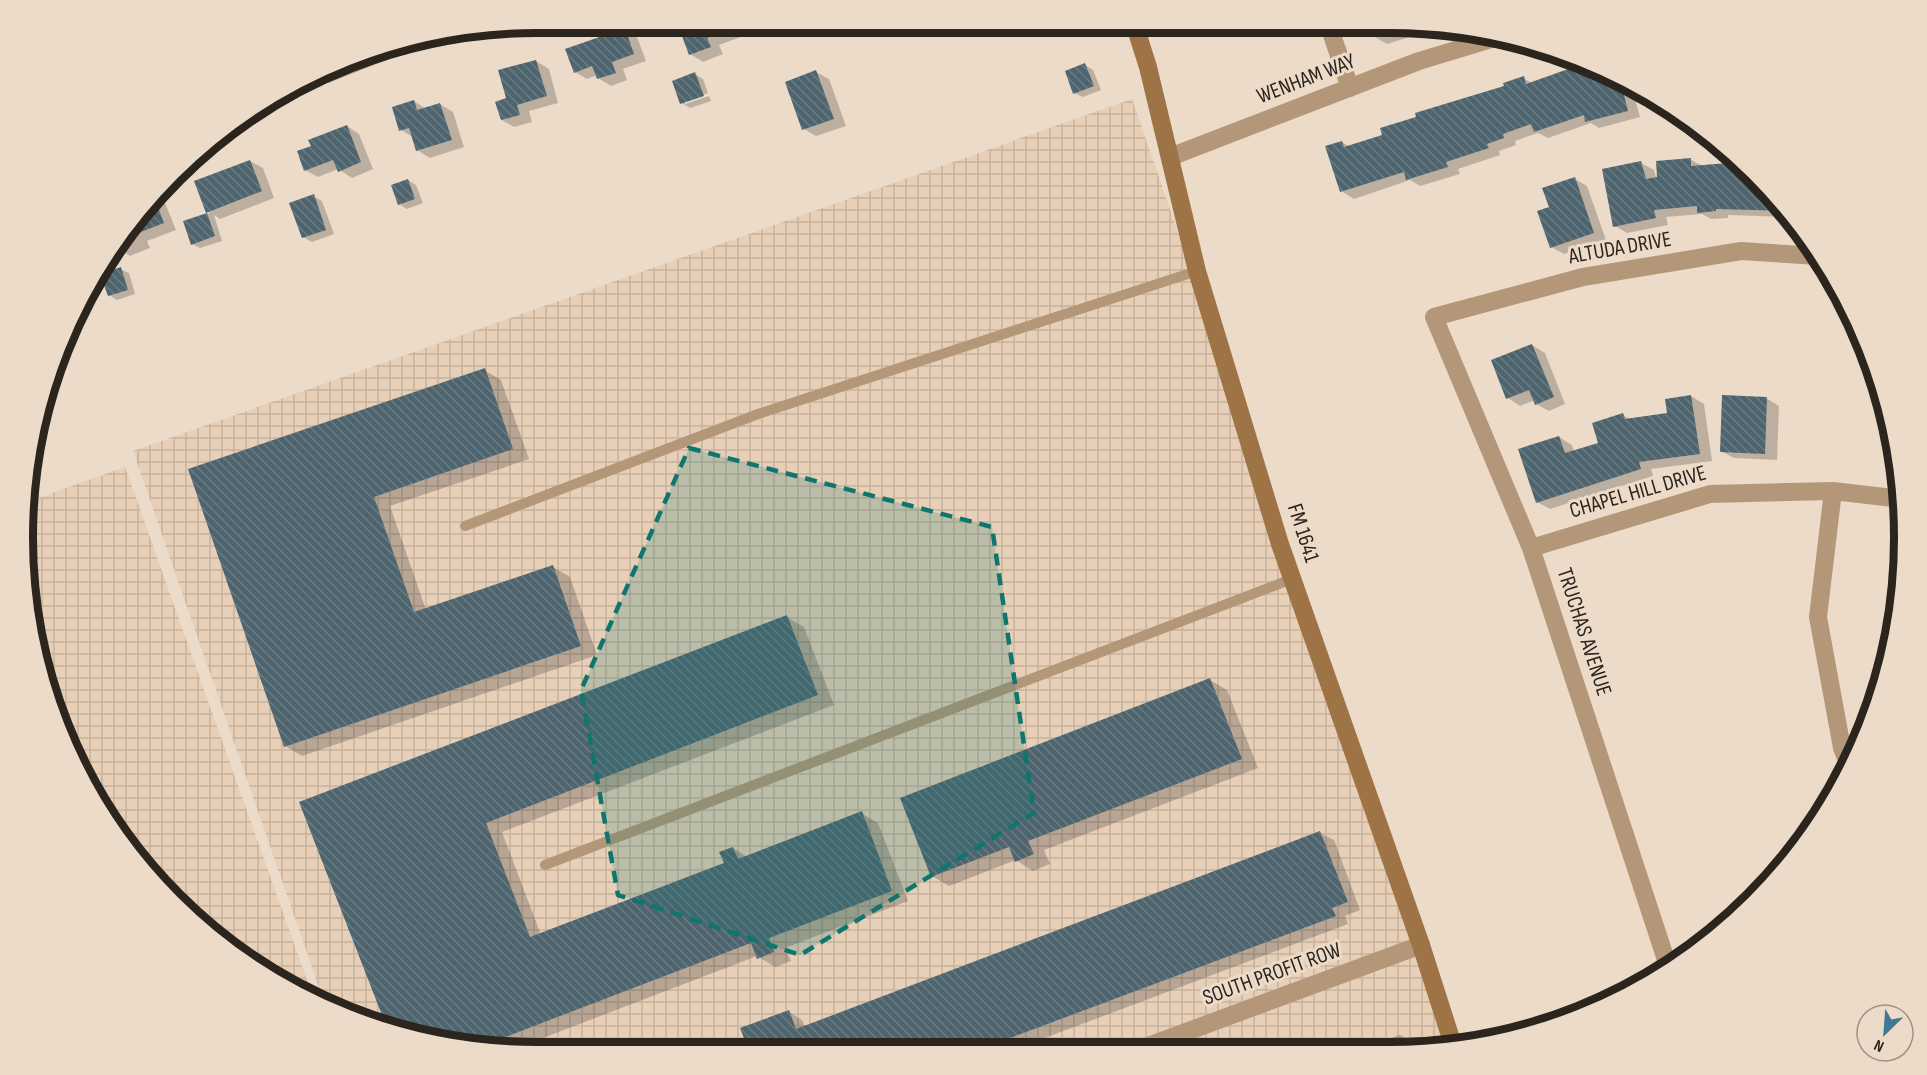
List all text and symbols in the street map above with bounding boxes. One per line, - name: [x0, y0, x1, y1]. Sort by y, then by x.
- street label: WENHAM WAY: [1253, 48, 1359, 110]
- street label: ALTUDA DRIVE: [1566, 226, 1673, 270]
- street label: CHAPEL HILL DRIVE: [1566, 460, 1710, 524]
- street label: FM 1641: [1281, 500, 1325, 566]
- street label: TRUCHAS AVENUE: [1551, 565, 1617, 699]
- street label: SOUTH PROFIT ROW: [1199, 936, 1345, 1012]
- north arrow: [1855, 1003, 1915, 1063]
- text: N: [1871, 1035, 1887, 1056]

